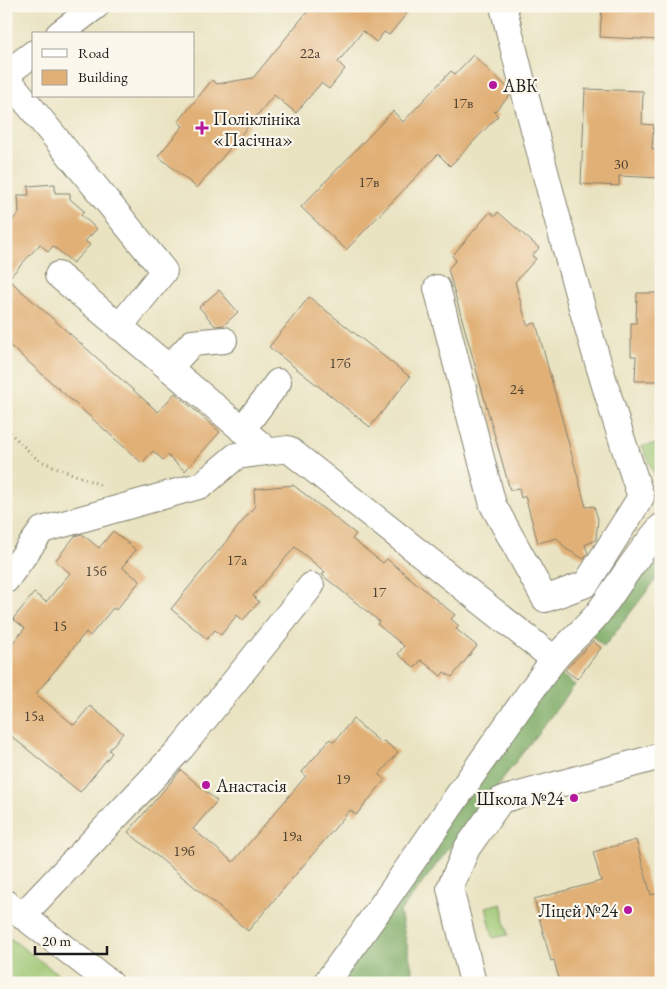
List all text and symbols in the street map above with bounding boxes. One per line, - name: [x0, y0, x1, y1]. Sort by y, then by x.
- legend: [32, 32, 195, 98]
- text: Road: [78, 43, 110, 62]
- house number: 22а: [300, 43, 320, 62]
- text: Building: [78, 67, 128, 86]
- place label: АВК: [502, 74, 538, 97]
- marker: АВК: [487, 79, 499, 91]
- house number: 17в: [453, 93, 473, 112]
- place label: Поліклініка «Пасічна»: [213, 107, 301, 151]
- marker: Поліклініка «Пасічна»: [195, 121, 209, 135]
- house number: 30: [614, 154, 628, 173]
- house number: 17в: [359, 172, 379, 191]
- house number: 17б: [329, 353, 351, 372]
- house number: 24: [510, 379, 525, 398]
- house number: 17а: [227, 550, 247, 569]
- house number: 15б: [85, 561, 107, 580]
- house number: 17: [372, 582, 387, 601]
- house number: 15: [53, 616, 67, 635]
- house number: 15а: [24, 706, 44, 725]
- house number: 19: [336, 769, 350, 788]
- place label: Анастасія: [215, 774, 287, 797]
- marker: Анастасія: [200, 779, 212, 791]
- place label: Школа №24: [476, 787, 564, 810]
- marker: Школа №24: [568, 792, 580, 804]
- house number: 19а: [282, 826, 302, 845]
- house number: 19б: [173, 841, 195, 860]
- place label: Ліцей №24: [539, 899, 618, 922]
- marker: Ліцей №24: [622, 904, 634, 916]
- scale bar: [35, 924, 108, 956]
- text: 20 m: [42, 931, 71, 950]

